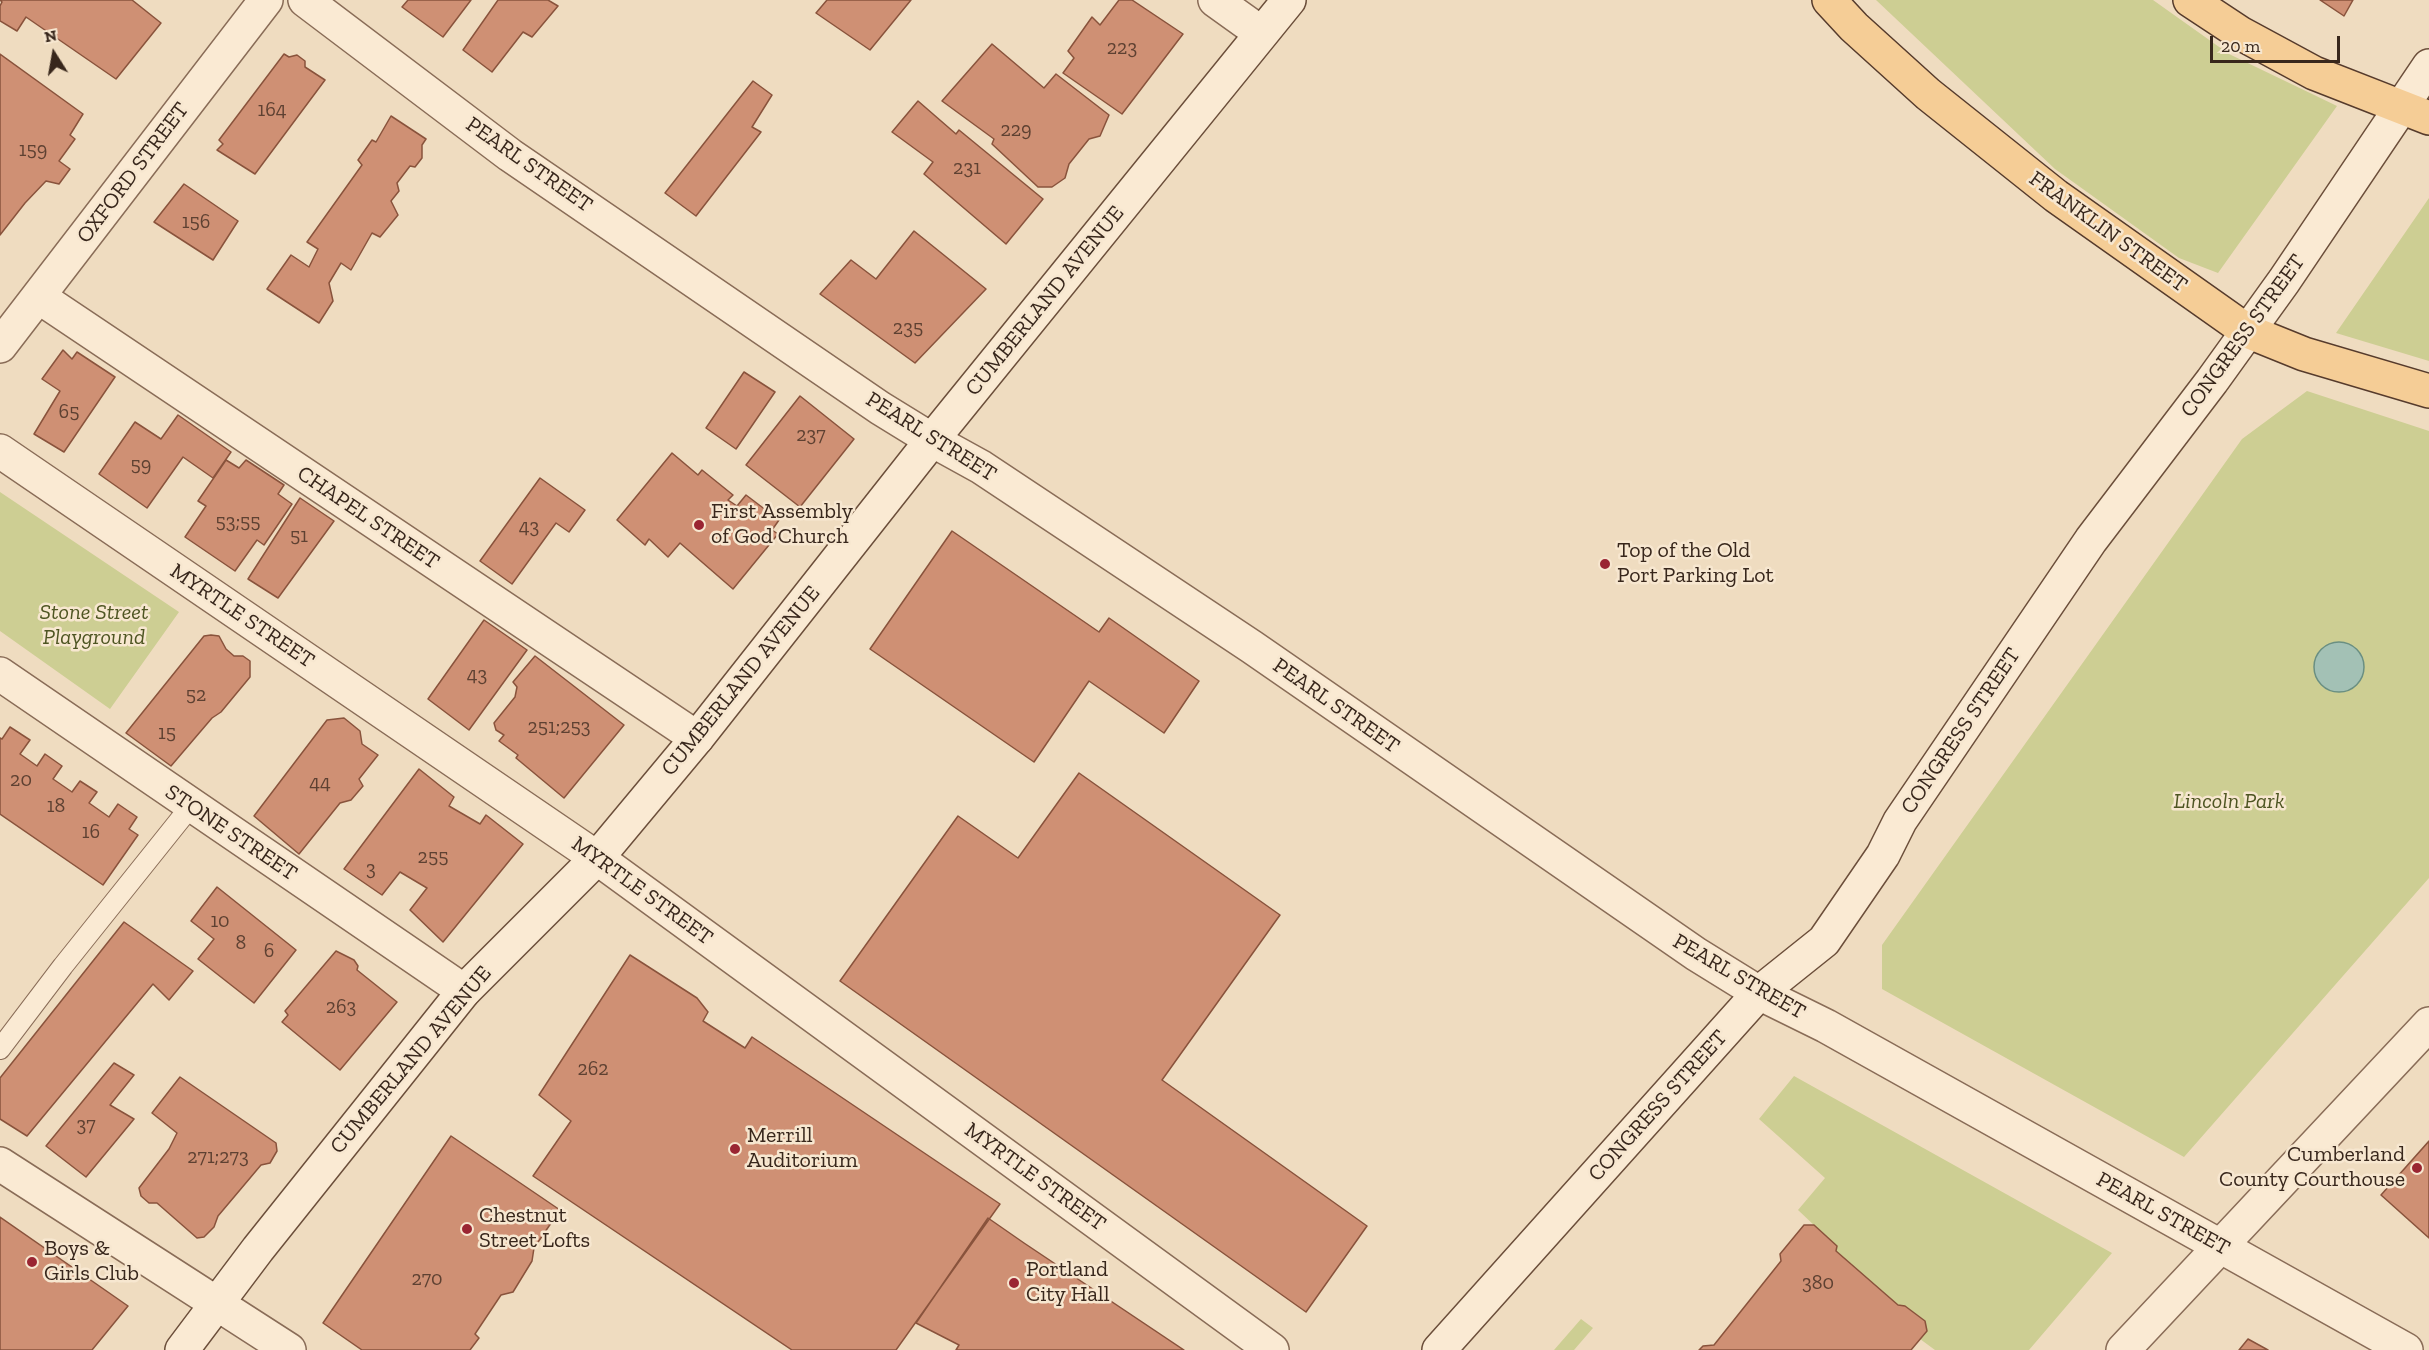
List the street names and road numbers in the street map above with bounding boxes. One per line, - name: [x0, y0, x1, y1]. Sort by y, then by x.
- street label: OXFORD STREET: [71, 97, 195, 249]
- street label: PEARL STREET: [461, 112, 597, 218]
- street label: FRANKLIN STREET: [2024, 166, 2192, 298]
- street label: CUMBERLAND AVENUE: [960, 201, 1130, 401]
- street label: CONGRESS STREET: [2175, 250, 2311, 422]
- street label: PEARL STREET: [861, 386, 1001, 488]
- street label: CHAPEL STREET: [292, 461, 444, 575]
- street label: MYRTLE STREET: [165, 558, 319, 674]
- street label: CUMBERLAND AVENUE: [656, 581, 826, 781]
- street label: CONGRESS STREET: [1896, 643, 2026, 819]
- street label: PEARL STREET: [1268, 653, 1404, 759]
- street label: STONE STREET: [160, 779, 302, 887]
- street label: MYRTLE STREET: [566, 831, 718, 951]
- street label: PEARL STREET: [1668, 928, 1810, 1026]
- street label: CUMBERLAND AVENUE: [325, 961, 497, 1159]
- street label: CONGRESS STREET: [1583, 1025, 1733, 1187]
- street label: MYRTLE STREET: [959, 1117, 1111, 1237]
- street label: PEARL STREET: [2092, 1166, 2234, 1262]

